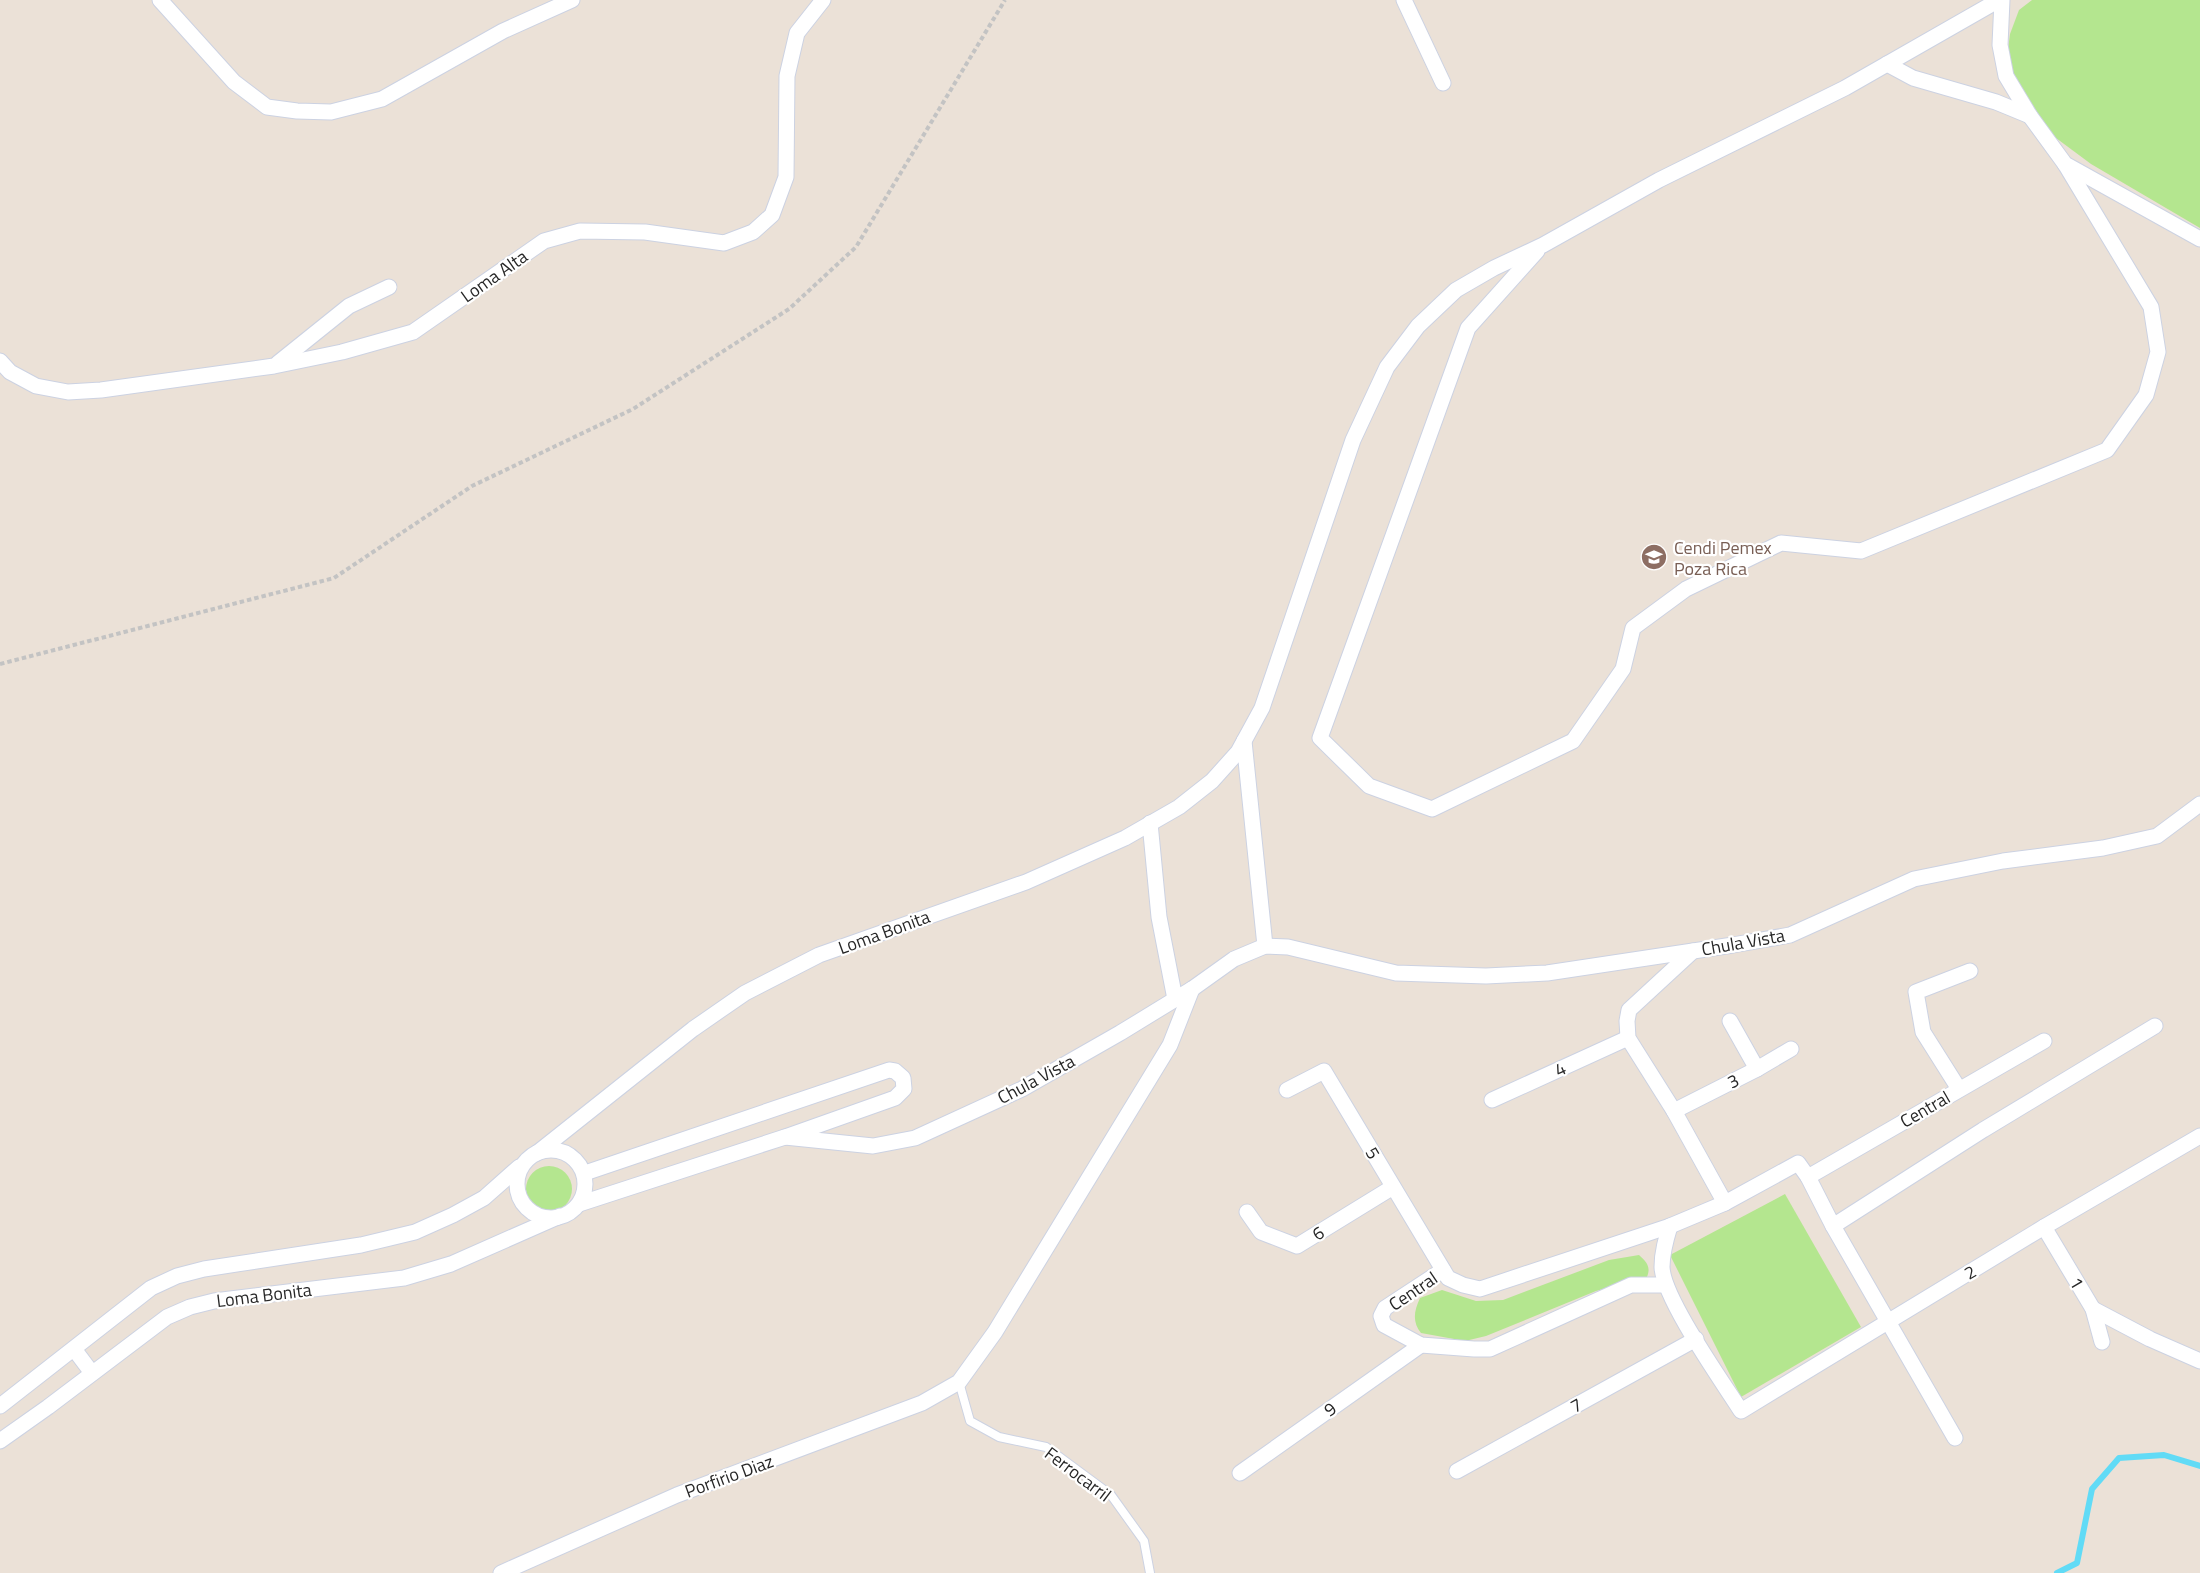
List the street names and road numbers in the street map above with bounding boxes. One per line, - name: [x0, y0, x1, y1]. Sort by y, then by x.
- street label: Loma Alta: [455, 243, 533, 309]
- street label: Loma Bonita: [834, 903, 934, 961]
- street label: Chula Vista: [1699, 921, 1787, 963]
- street label: Chula Vista: [992, 1047, 1080, 1111]
- street label: 4: [1550, 1055, 1570, 1083]
- street label: 3: [1722, 1067, 1744, 1095]
- street label: Central: [1895, 1084, 1955, 1134]
- street label: 5: [1359, 1142, 1387, 1164]
- street label: 6: [1307, 1219, 1329, 1247]
- street label: 2: [1959, 1258, 1981, 1286]
- street label: Central: [1383, 1265, 1443, 1317]
- street label: 1: [2063, 1272, 2091, 1294]
- street label: Loma Bonita: [215, 1276, 313, 1314]
- street label: 7: [1565, 1391, 1587, 1419]
- street label: 9: [1318, 1395, 1342, 1423]
- street label: Ferrocarril: [1039, 1440, 1117, 1508]
- street label: Porfirio Diaz: [681, 1447, 777, 1505]

